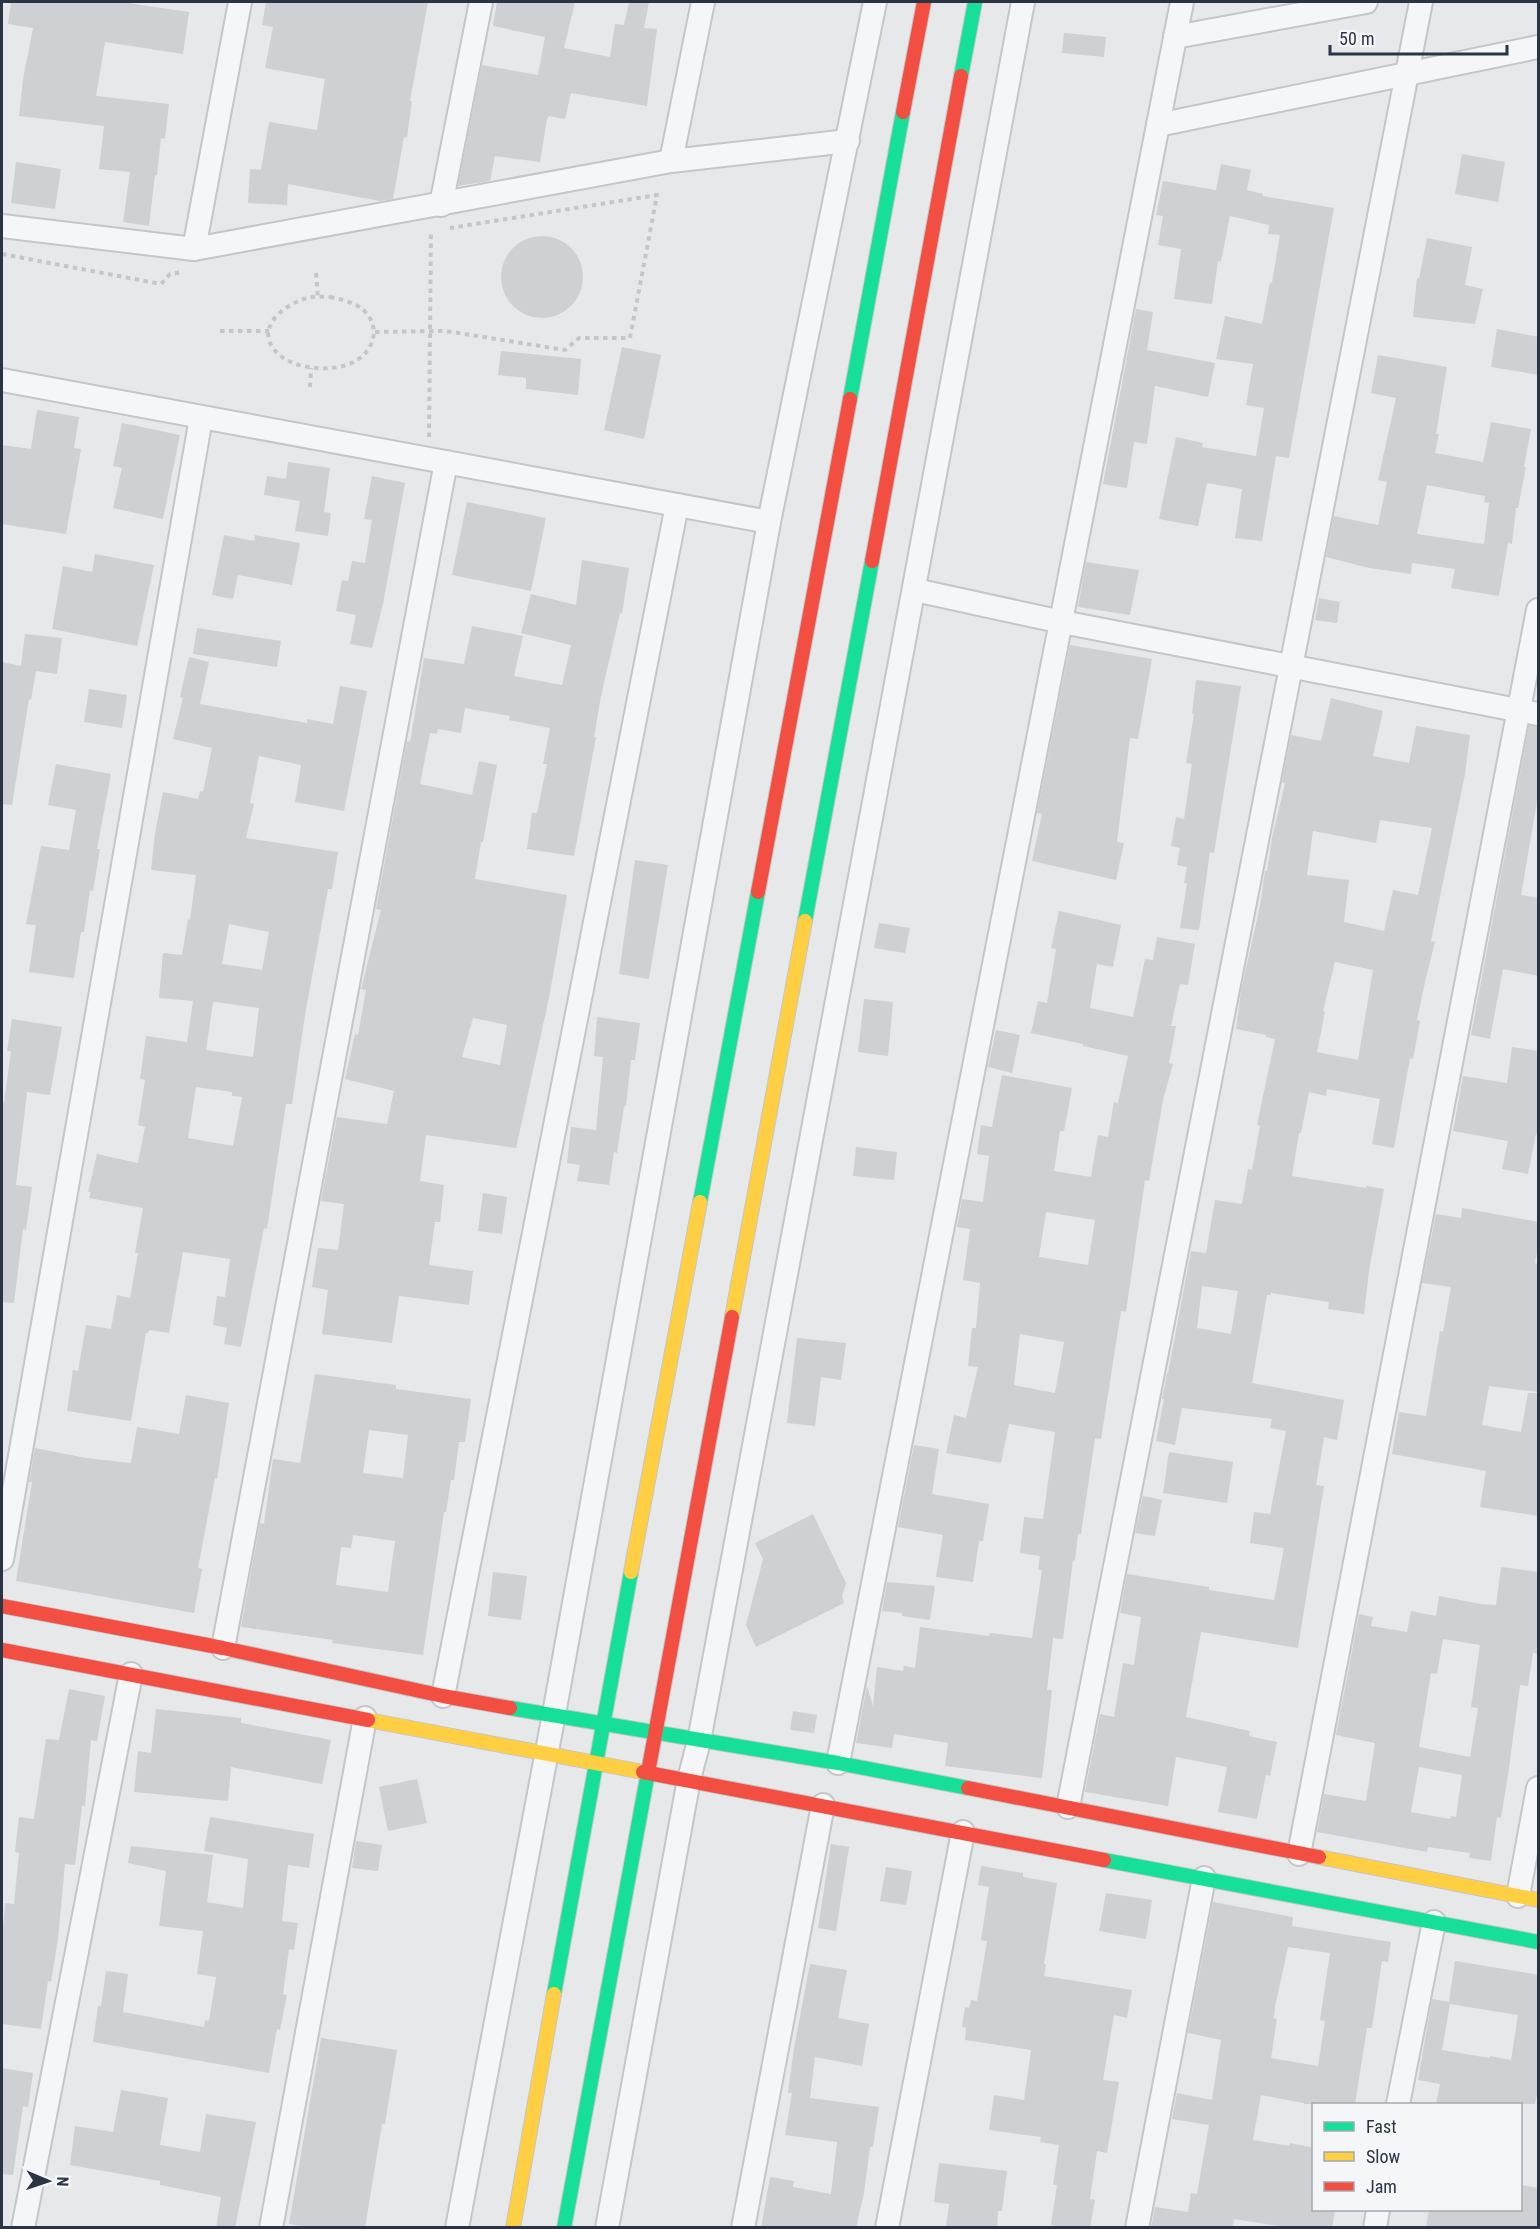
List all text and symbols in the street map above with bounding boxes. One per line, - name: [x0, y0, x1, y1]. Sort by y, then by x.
- scale bar: [1330, 18, 1507, 56]
- text: 50 m: [1339, 28, 1374, 49]
- legend: [1312, 2103, 1522, 2211]
- text: Fast: [1366, 2116, 1397, 2137]
- text: Slow: [1366, 2146, 1401, 2167]
- north arrow: [18, 2151, 78, 2211]
- text: N: [53, 2176, 72, 2187]
- text: Jam: [1366, 2176, 1397, 2197]

